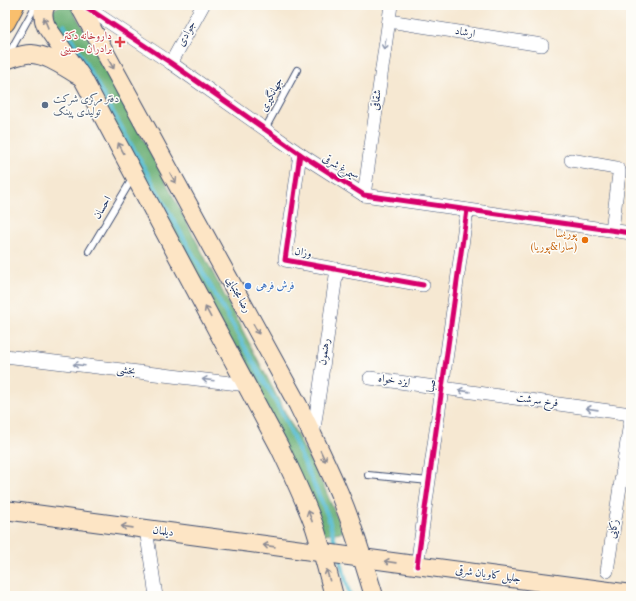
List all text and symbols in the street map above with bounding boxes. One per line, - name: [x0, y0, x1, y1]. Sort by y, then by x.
- one-way arrow: [42, 18, 49, 30]
- street label: جوادی: [174, 19, 200, 49]
- street label: ارشاد: [454, 24, 476, 42]
- place label: داروخانه دکتر برادران حسینی: [60, 29, 112, 57]
- marker: داروخانه دکتر برادران حسینی: [115, 37, 125, 47]
- one-way arrow: [382, 37, 389, 50]
- one-way arrow: [107, 58, 115, 70]
- street label: جهانگیری: [256, 75, 287, 115]
- street label: شقاقی: [368, 89, 386, 111]
- place label: دفتر مرکزی شرکت تولیدی پینک: [53, 92, 119, 120]
- marker: دفتر مرکزی شرکت تولیدی پینک: [40, 100, 50, 110]
- one-way arrow: [116, 142, 124, 154]
- street label: سیمرغ شرقی: [318, 151, 361, 186]
- one-way arrow: [170, 172, 178, 184]
- street label: احسان: [90, 194, 116, 222]
- place label: پوریسا (سارا&پوریا): [531, 227, 578, 255]
- marker: پوریسا (سارا&پوریا): [580, 235, 590, 245]
- street label: وزان: [293, 244, 313, 262]
- street label: رضا مجتبایی: [222, 274, 254, 316]
- place label: فرش فرهی: [256, 279, 294, 294]
- marker: فرش فرهی: [243, 281, 253, 291]
- one-way arrow: [204, 306, 211, 318]
- one-way arrow: [252, 323, 260, 335]
- street label: رهنمون: [316, 337, 334, 367]
- one-way arrow: [73, 361, 86, 369]
- street label: بخشی: [116, 362, 136, 380]
- street label: ایزد خواه: [377, 371, 411, 391]
- one-way arrow: [202, 376, 215, 384]
- street label: صبا: [424, 378, 440, 393]
- one-way arrow: [458, 387, 471, 395]
- street label: فرخ سرشت: [515, 391, 559, 413]
- one-way arrow: [586, 405, 599, 413]
- one-way arrow: [320, 450, 327, 462]
- one-way arrow: [306, 509, 313, 522]
- street label: زکایی: [605, 518, 623, 540]
- one-way arrow: [121, 523, 134, 531]
- street label: دیلمان: [152, 523, 174, 541]
- one-way arrow: [263, 542, 276, 550]
- one-way arrow: [384, 558, 397, 566]
- street label: جلیل کاویان شرقی: [454, 563, 522, 587]
- one-way arrow: [324, 568, 331, 581]

